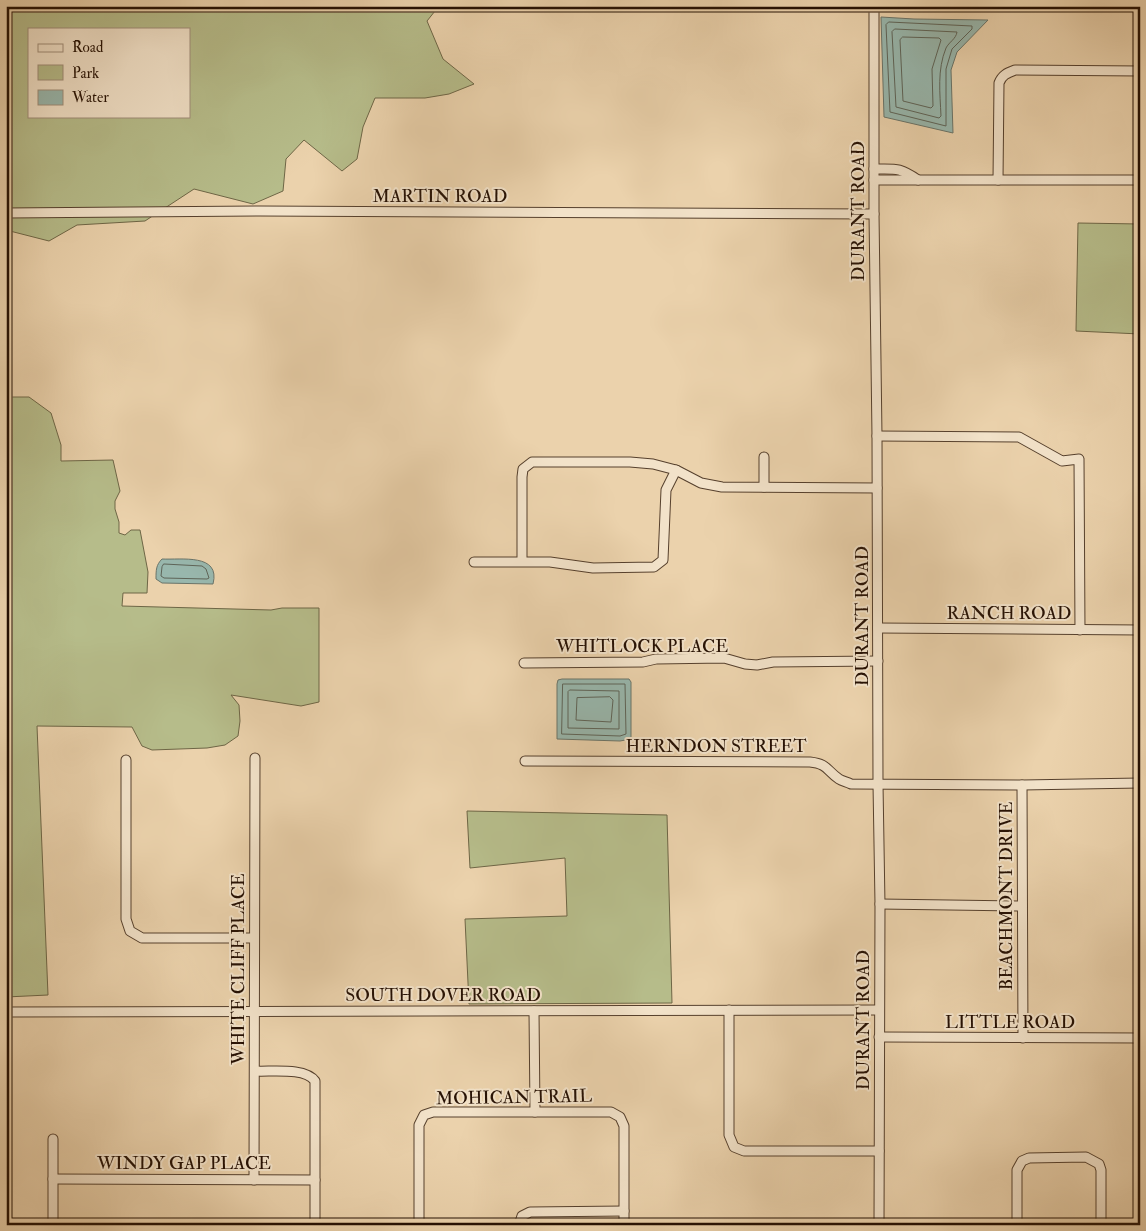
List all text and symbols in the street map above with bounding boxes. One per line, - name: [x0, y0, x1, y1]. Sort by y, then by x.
- legend: [28, 28, 190, 118]
- text: Road: [72, 38, 104, 57]
- text: Park: [72, 64, 99, 83]
- text: Water: [71, 88, 109, 107]
- street label: DURANT ROAD: [847, 141, 870, 281]
- street label: MARTIN ROAD: [373, 185, 507, 208]
- street label: DURANT ROAD: [851, 546, 874, 686]
- street label: RANCH ROAD: [947, 602, 1071, 625]
- street label: WHITLOCK PLACE: [555, 635, 728, 658]
- street label: HERNDON STREET: [625, 735, 807, 758]
- street label: BEACHMONT DRIVE: [995, 801, 1018, 991]
- street label: WHITE CLIFF PLACE: [227, 873, 250, 1066]
- street label: DURANT ROAD: [852, 950, 875, 1090]
- street label: SOUTH DOVER ROAD: [345, 984, 541, 1007]
- street label: LITTLE ROAD: [945, 1011, 1075, 1034]
- street label: MOHICAN TRAIL: [436, 1085, 592, 1110]
- street label: WINDY GAP PLACE: [96, 1152, 271, 1175]

